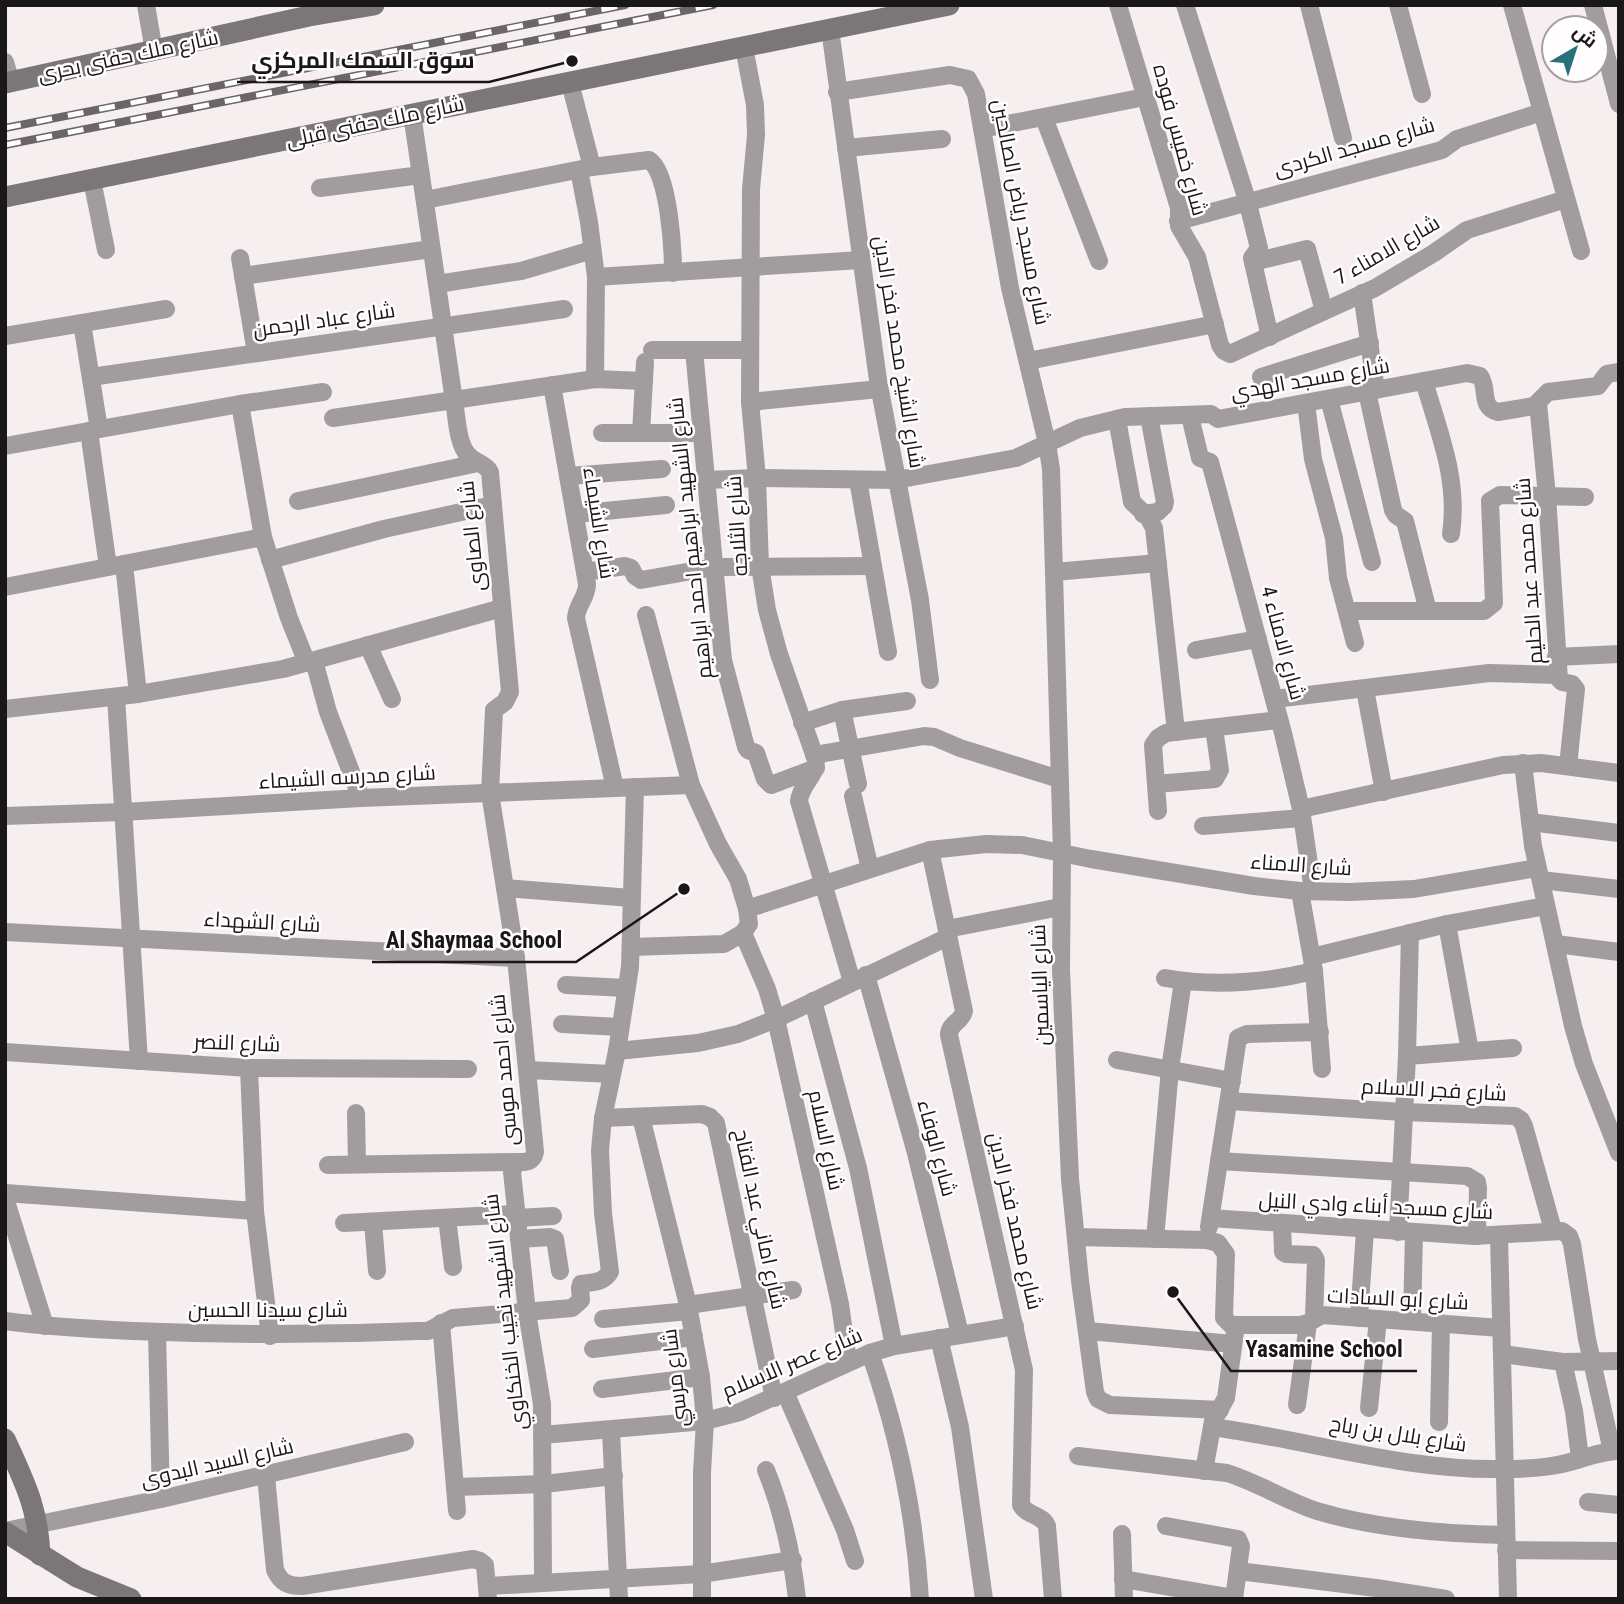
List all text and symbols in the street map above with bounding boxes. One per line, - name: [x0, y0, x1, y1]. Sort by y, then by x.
- north arrow: [1540, 14, 1610, 84]
- text: ش: [1569, 20, 1602, 53]
- street label: شارع ملك حفنى بحرى: [36, 25, 221, 89]
- callout: سوق السمك المركزي: [237, 38, 489, 82]
- text: سوق السمك المركزي: [251, 47, 475, 79]
- street label: شارع خميس فوده: [1146, 62, 1212, 219]
- street label: شارع ملك حفنى قبلى: [284, 91, 467, 155]
- street label: شارع مسجد رياض الصالحين: [985, 97, 1055, 327]
- street label: شارع مسجد الكردى: [1271, 113, 1438, 183]
- street label: شارع الامناء 7: [1330, 210, 1445, 291]
- street label: شارع الشيخ محمد فخر الدين: [867, 234, 929, 470]
- street label: شارع عباد الرحمن: [251, 298, 397, 344]
- street label: شارع مسجد الهدي: [1229, 353, 1392, 409]
- street label: شارع الشهيد ابراهيم احمد ابراهيم: [663, 396, 719, 680]
- street label: شارع الشيماء: [576, 465, 620, 581]
- street label: شارع الثلاجه: [722, 475, 754, 577]
- street label: شارع محمد عبد الحليم: [1511, 477, 1549, 665]
- street label: شارع الصاوى: [454, 479, 492, 593]
- street label: شارع الامناء 4: [1254, 583, 1310, 703]
- street label: شارع مدرسه الشيماء: [258, 760, 436, 796]
- street label: شارع الامناء: [1249, 849, 1353, 883]
- street label: شارع الشهداء: [203, 907, 321, 939]
- callout: Al Shaymaa School: [372, 918, 576, 962]
- street label: شارع الياسمين: [1026, 924, 1056, 1046]
- text: Al Shaymaa School: [386, 927, 562, 954]
- street label: شارع احمد موسى: [485, 993, 525, 1147]
- street label: شارع النصر: [192, 1029, 281, 1059]
- street label: شارع فجر الاسلام: [1360, 1074, 1507, 1108]
- street label: شارع السلام: [802, 1088, 848, 1193]
- street label: شارع الوفاء: [911, 1097, 961, 1200]
- street label: شارع اماني عبد الفتاح: [725, 1127, 791, 1312]
- street label: شارع محمد فخر الدين: [981, 1130, 1047, 1313]
- street label: شارع مسجد أبناء وادي النيل: [1258, 1187, 1494, 1228]
- street label: شارع الشهيد نجيب الخنكاوي: [479, 1192, 535, 1432]
- street label: شارع ابو السادات: [1326, 1283, 1469, 1317]
- street label: شارع سيدنا الحسين: [188, 1298, 348, 1324]
- street label: شارع عصر الاسلام: [718, 1323, 867, 1405]
- street label: شارع مرسي: [657, 1327, 696, 1429]
- callout: Yasamine School: [1231, 1327, 1417, 1371]
- text: Yasamine School: [1245, 1336, 1403, 1363]
- street label: شارع بلال بن رباح: [1327, 1411, 1468, 1459]
- street label: شارع السيد البدوى: [138, 1434, 296, 1494]

